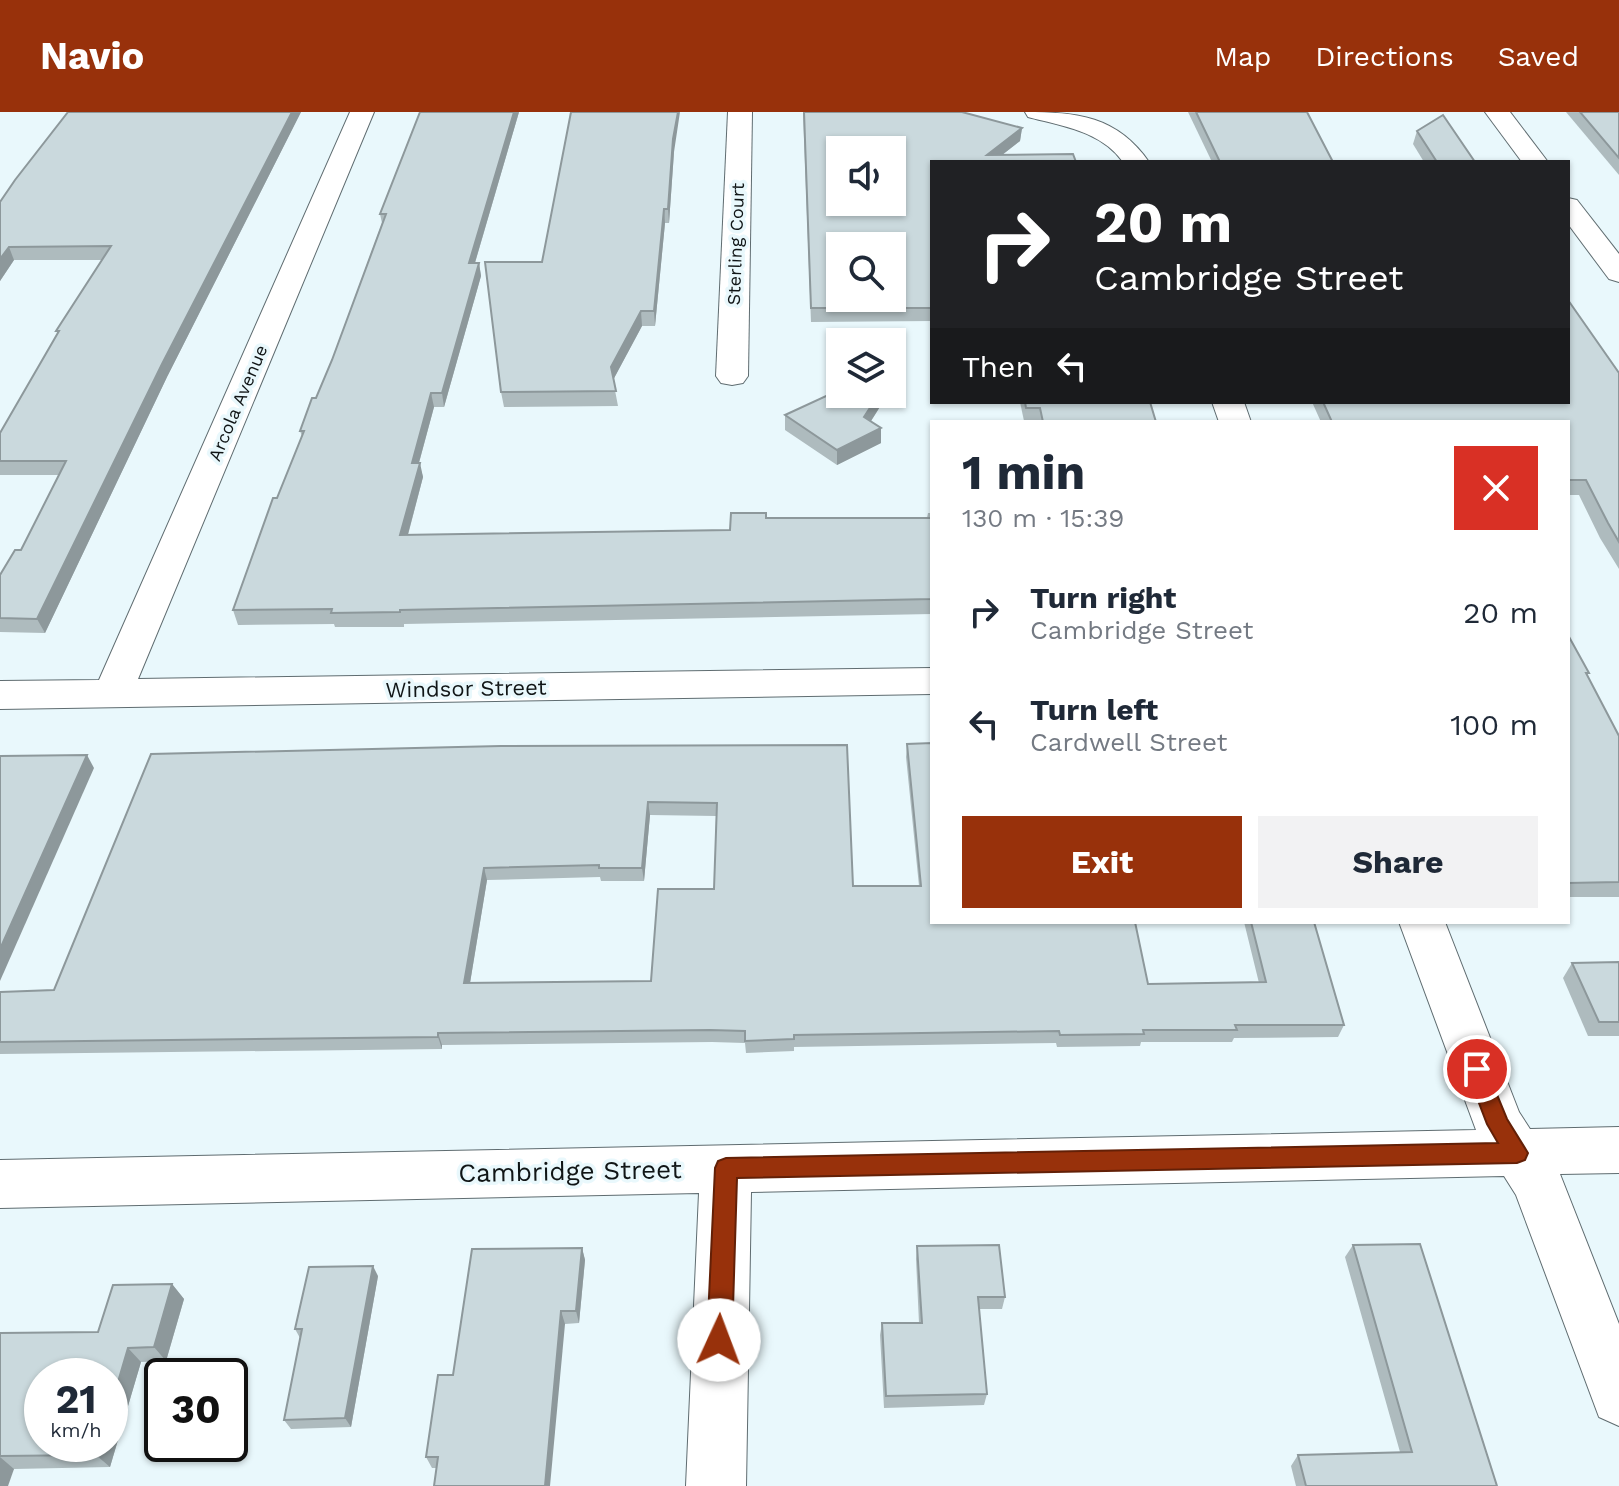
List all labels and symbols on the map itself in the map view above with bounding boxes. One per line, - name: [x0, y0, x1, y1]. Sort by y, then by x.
- street label: Sterling Court: [723, 182, 748, 306]
- street label: Arcola Avenue: [204, 342, 271, 464]
- street label: Windsor Street: [385, 675, 547, 702]
- pin: [1443, 1035, 1511, 1103]
- street label: Cambridge Street: [458, 1154, 682, 1188]
- position arrow: [677, 1298, 761, 1382]
- speed limit sign: 30: [144, 1358, 248, 1462]

